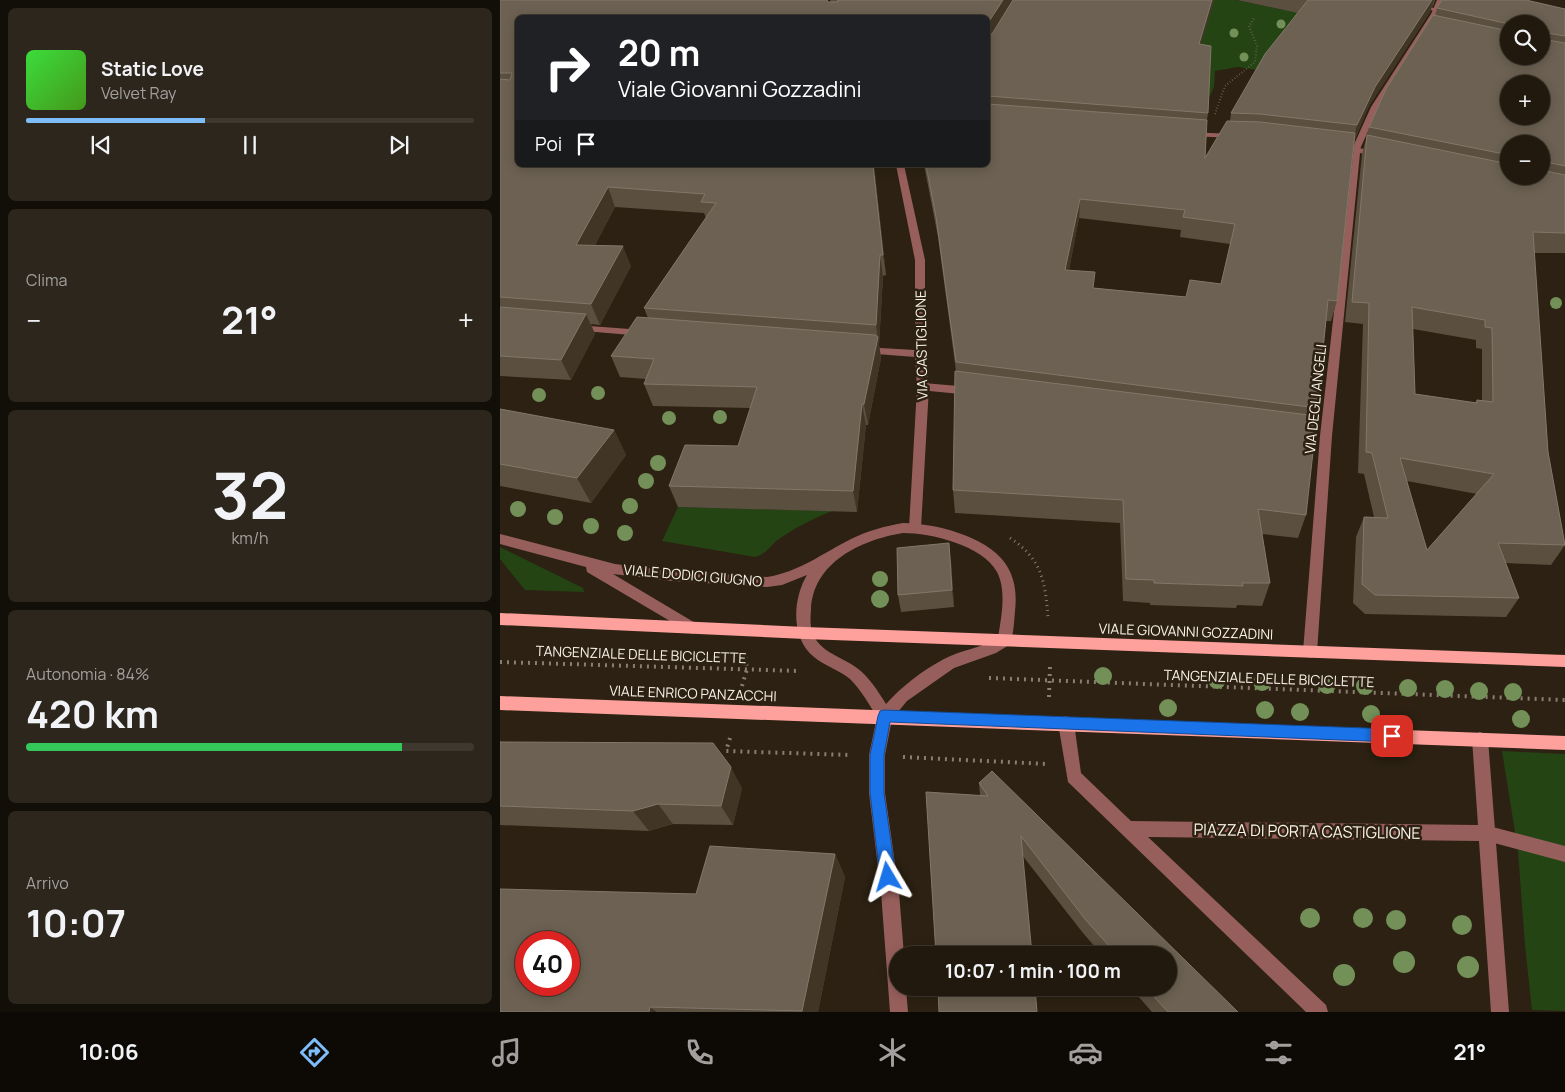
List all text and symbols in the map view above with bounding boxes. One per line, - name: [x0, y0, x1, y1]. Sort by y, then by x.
- map controls: [1500, 15, 1550, 185]
- button: search: [1500, 15, 1550, 65]
- text: 20 m: [618, 29, 700, 77]
- icon: right: [535, 35, 600, 100]
- text: Static Love: [101, 56, 204, 82]
- text: Viale Giovanni Gozzadini: [618, 74, 862, 104]
- button: +: [1500, 75, 1550, 125]
- text: Velvet Ray: [101, 82, 177, 104]
- icon: arrive: [572, 130, 600, 158]
- icon: previous: [87, 131, 115, 159]
- icon: pause: [236, 131, 264, 159]
- icon: next: [385, 131, 413, 159]
- text: Poi: [535, 131, 562, 157]
- button: −: [1500, 135, 1550, 185]
- text: Clima: [26, 269, 67, 291]
- street label: VIA CASTIGLIONE: [911, 290, 931, 400]
- text: 21°: [221, 293, 278, 345]
- text: −: [26, 301, 41, 339]
- text: +: [458, 301, 474, 339]
- street label: VIA DEGLI ANGELI: [1300, 343, 1330, 455]
- text: 32: [212, 450, 288, 539]
- text: km/h: [231, 527, 269, 549]
- street label: VIALE DODICI GIUGNO: [623, 559, 763, 591]
- street label: VIALE GIOVANNI GOZZADINI: [1098, 618, 1274, 644]
- street label: TANGENZIALE DELLE BICICLETTE: [535, 641, 747, 667]
- text: Autonomia · 84%: [26, 663, 149, 685]
- street label: TANGENZIALE DELLE BICICLETTE: [1163, 665, 1375, 691]
- street label: VIALE ENRICO PANZACCHI: [609, 681, 777, 705]
- text: 420 km: [26, 687, 159, 739]
- pin: [1371, 715, 1413, 757]
- icon: arrive: [1378, 722, 1406, 750]
- street label: PIAZZA DI PORTA CASTIGLIONE: [1193, 818, 1421, 844]
- position arrow: [861, 850, 913, 902]
- text: Arrivo: [26, 872, 69, 894]
- text: 10:07: [26, 896, 126, 948]
- speed limit sign: 40: [515, 931, 580, 996]
- text: 10:07 · 1 min · 100 m: [945, 958, 1121, 984]
- icon: directions: [297, 1035, 332, 1070]
- icon: music: [489, 1035, 524, 1070]
- icon: phone: [682, 1035, 717, 1070]
- icon: climate: [875, 1035, 910, 1070]
- icon: car: [1068, 1035, 1103, 1070]
- icon: filters: [1261, 1035, 1296, 1070]
- text: 10:06: [79, 1037, 139, 1067]
- text: 21°: [1453, 1037, 1486, 1067]

